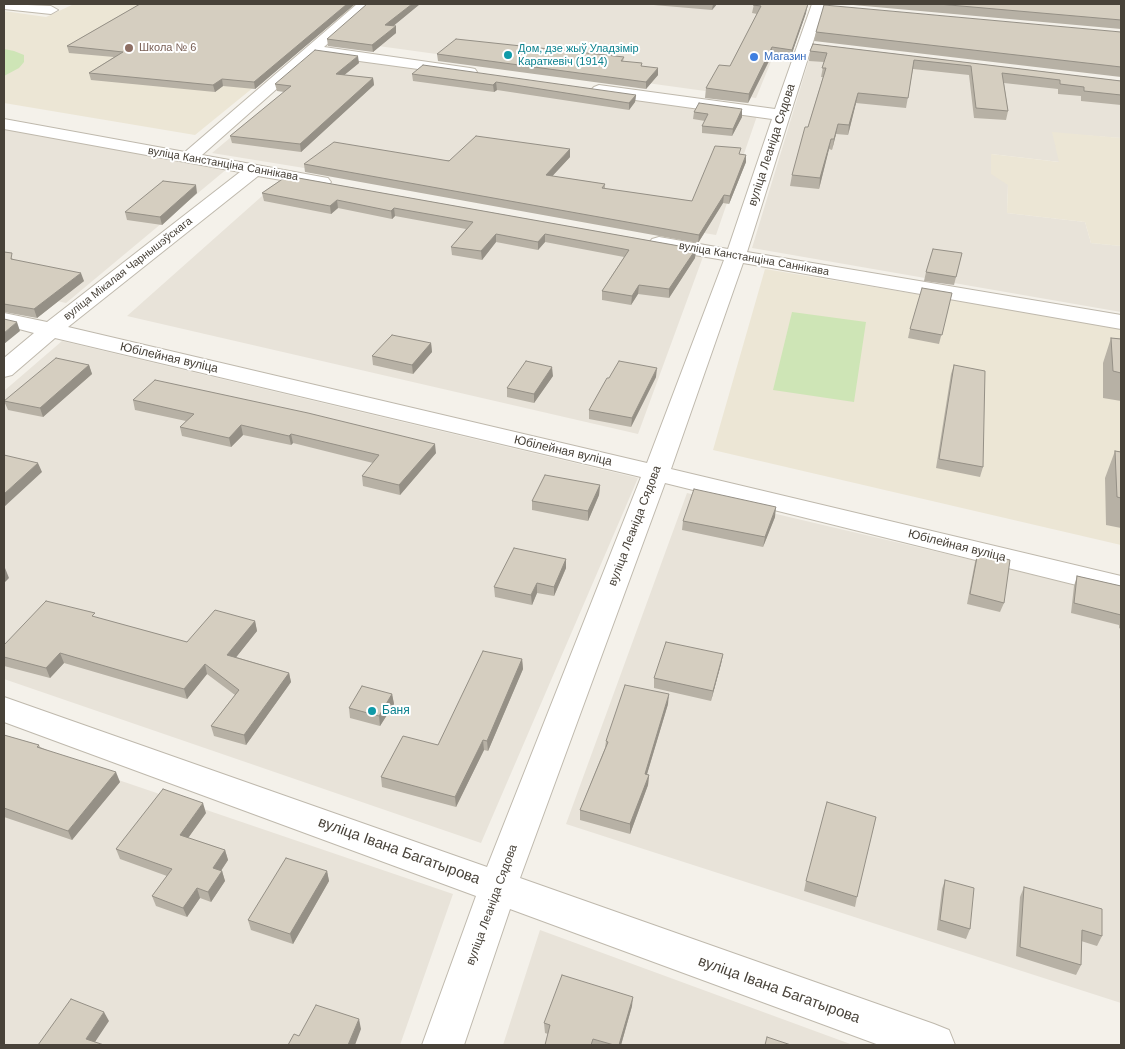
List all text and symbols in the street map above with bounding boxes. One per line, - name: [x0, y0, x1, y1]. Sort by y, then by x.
- place label: Школа № 6: [139, 41, 196, 55]
- marker: Школа № 6: [123, 42, 135, 54]
- place label: Дом, дзе жыў Уладзімір Караткевіч (1914): [518, 42, 639, 68]
- marker: Дом, дзе жыў Уладзімір Караткевіч (1914): [502, 49, 514, 61]
- place label: Магазин: [764, 50, 806, 64]
- marker: Магазин: [748, 51, 760, 63]
- street label: вуліца Леаніда Сядова: [745, 82, 799, 208]
- street label: вуліца Канстанціна Саннікава: [147, 144, 299, 184]
- street label: вуліца Мікалая Чарнышэўскага: [61, 215, 195, 323]
- street label: вуліца Канстанціна Саннікава: [678, 239, 830, 279]
- street label: Юбілейная вуліца: [119, 340, 219, 376]
- street label: Юбілейная вуліца: [513, 433, 613, 469]
- street label: вуліца Леаніда Сядова: [605, 464, 665, 588]
- street label: Юбілейная вуліца: [907, 527, 1007, 565]
- place label: Баня: [382, 704, 410, 718]
- marker: Баня: [366, 705, 378, 717]
- street label: вуліца Івана Багатырова: [316, 813, 482, 889]
- street label: вуліца Леаніда Сядова: [463, 843, 521, 967]
- street label: вуліца Івана Багатырова: [696, 952, 862, 1028]

